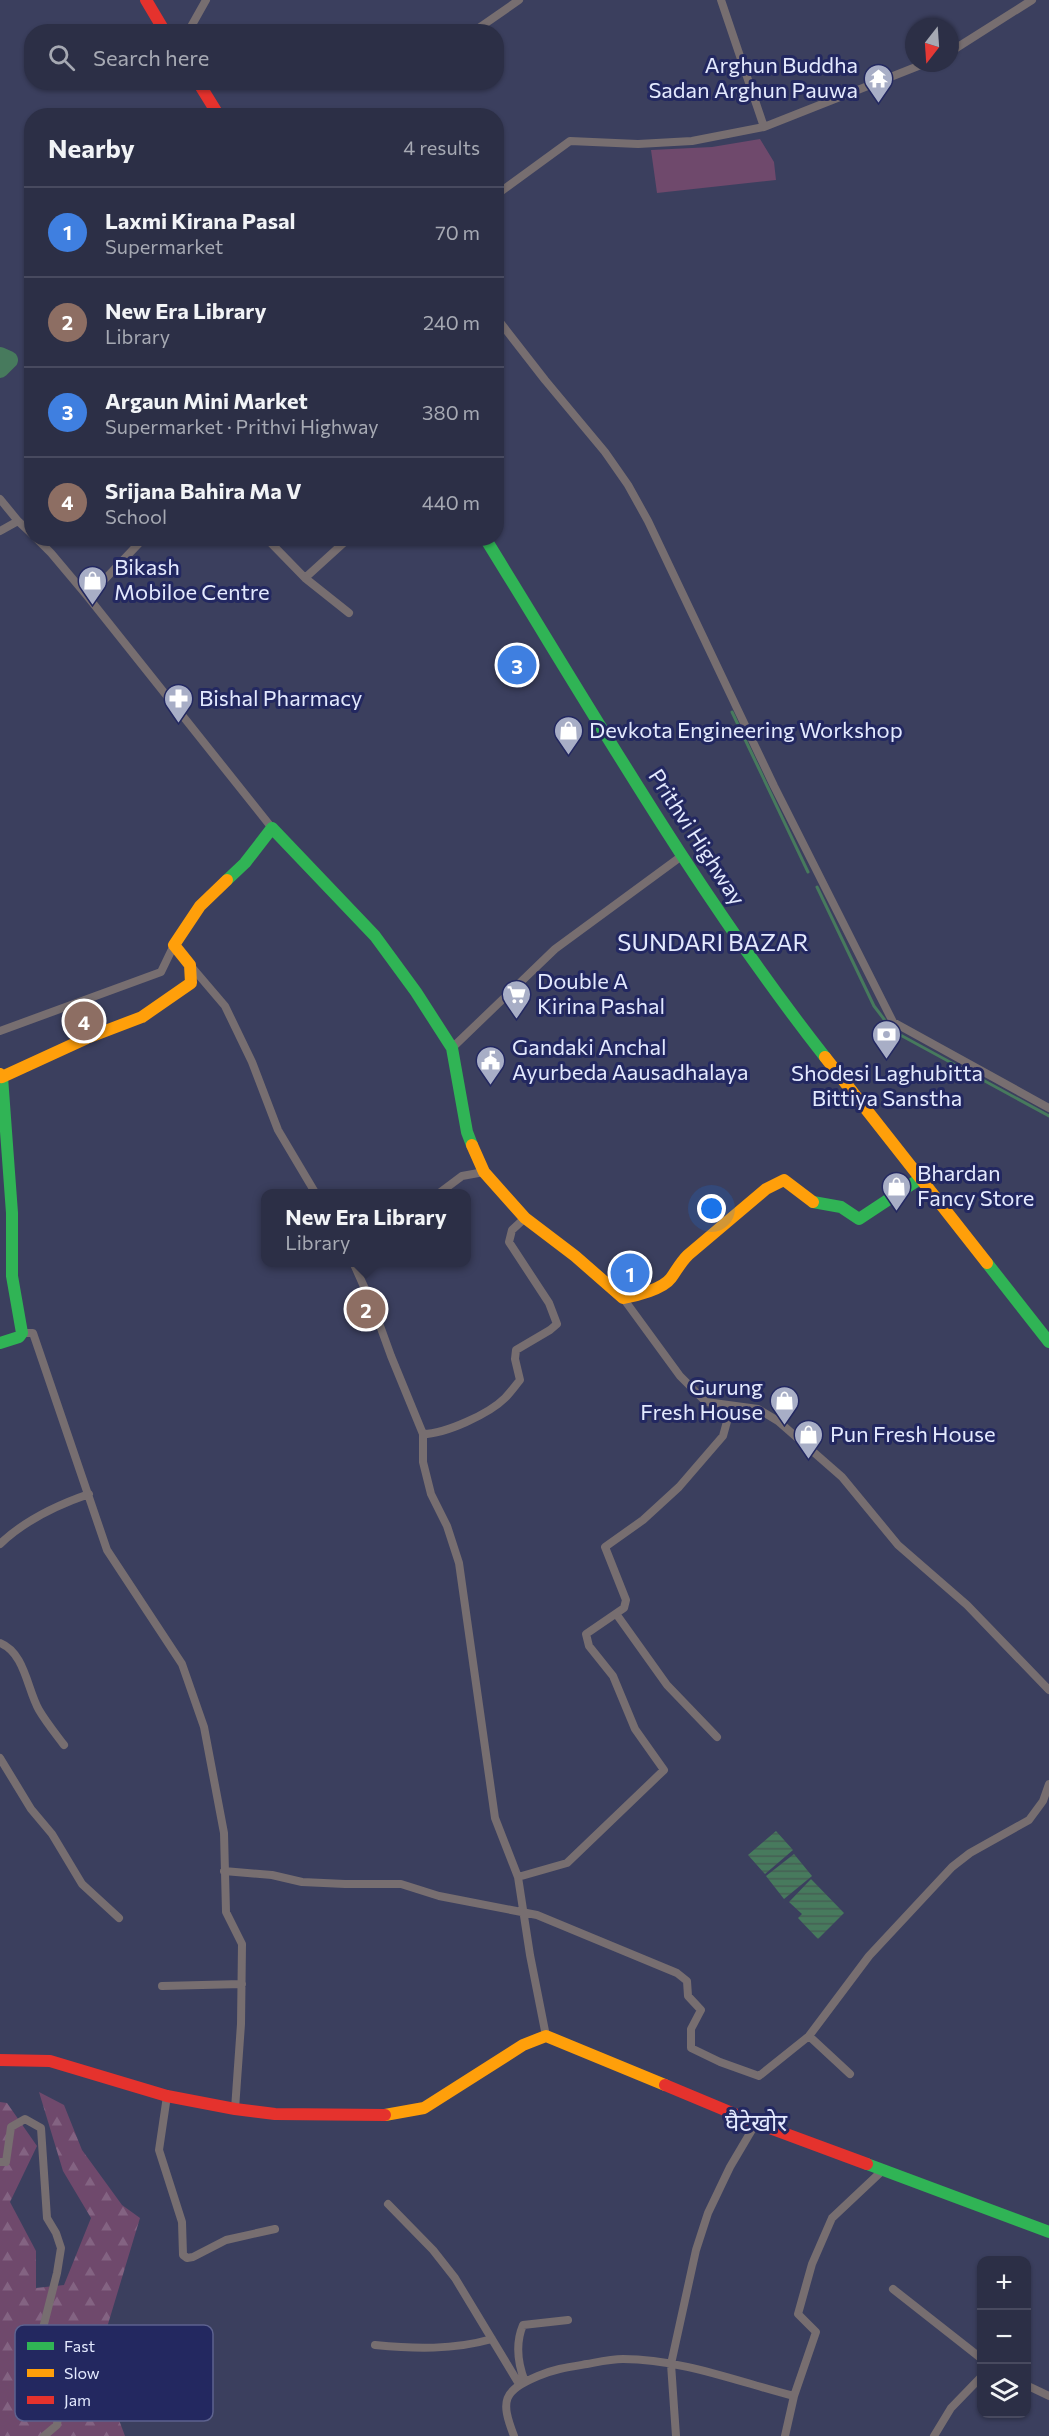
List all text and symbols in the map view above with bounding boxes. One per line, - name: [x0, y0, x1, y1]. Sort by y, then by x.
- north arrow: [905, 18, 959, 72]
- search box: [24, 24, 504, 90]
- icon: search: [45, 41, 78, 74]
- text: Search here: [93, 44, 209, 71]
- place label: Arghun Buddha Sadan Arghun Pauwa: [648, 51, 858, 103]
- temple icon: Arghun Buddha Sadan Arghun Pauwa: [863, 62, 895, 104]
- text: Nearby: [48, 132, 135, 163]
- text: 4 results: [403, 135, 480, 159]
- text: Laxmi Kirana Pasal: [105, 207, 296, 234]
- text: 1: [63, 220, 72, 244]
- text: 70 m: [435, 220, 480, 244]
- text: Supermarket: [105, 234, 223, 258]
- text: New Era Library: [105, 297, 267, 324]
- text: 2: [62, 310, 73, 334]
- text: 240 m: [423, 310, 480, 334]
- text: Library: [105, 324, 170, 348]
- text: Argaun Mini Market: [105, 387, 308, 414]
- text: 3: [62, 400, 73, 424]
- text: 380 m: [422, 400, 480, 424]
- text: Supermarket · Prithvi Highway: [105, 414, 378, 438]
- text: Srijana Bahira Ma V: [105, 477, 302, 504]
- text: 4: [61, 490, 74, 514]
- text: 440 m: [422, 490, 480, 514]
- text: School: [105, 504, 167, 528]
- place label: Bikash Mobiloe Centre: [114, 553, 270, 605]
- shop icon: Bikash Mobiloe Centre: [77, 564, 109, 606]
- pin: 3: [498, 642, 536, 688]
- pharmacy icon: Bishal Pharmacy: [162, 682, 194, 724]
- place label: Bishal Pharmacy: [199, 684, 362, 711]
- shop icon: Devkota Engineering Workshop: [552, 714, 584, 756]
- place label: Devkota Engineering Workshop: [589, 716, 903, 743]
- street label: Prithvi Highway: [643, 763, 752, 910]
- district label: SUNDARI BAZAR: [617, 927, 809, 956]
- place label: Double A Kirina Pashal: [537, 967, 665, 1019]
- supermarket icon: Double A Kirina Pashal: [500, 978, 532, 1020]
- pin: 4: [64, 998, 104, 1044]
- bank icon: Shodesi Laghubitta Bittiya Sanstha: [871, 1018, 903, 1060]
- place label: Gandaki Anchal Ayurbeda Aausadhalaya: [512, 1033, 748, 1085]
- public building icon: Gandaki Anchal Ayurbeda Aausadhalaya: [475, 1044, 507, 1086]
- place label: Shodesi Laghubitta Bittiya Sanstha: [791, 1059, 983, 1111]
- place label: Bhardan Fancy Store: [917, 1159, 1034, 1211]
- shop icon: Bhardan Fancy Store: [880, 1170, 912, 1212]
- popup: [261, 1189, 471, 1267]
- your location: [697, 1194, 726, 1223]
- text: New Era Library: [285, 1203, 447, 1230]
- text: Library: [285, 1230, 350, 1254]
- pin: 1: [610, 1250, 650, 1296]
- pin: 2: [346, 1286, 386, 1332]
- place label: Gurung Fresh House: [640, 1373, 763, 1425]
- shop icon: Gurung Fresh House: [768, 1384, 800, 1426]
- shop icon: Pun Fresh House: [793, 1418, 825, 1460]
- place label: Pun Fresh House: [830, 1420, 996, 1447]
- district label: घैटेखोर: [725, 2107, 788, 2136]
- map controls: [977, 2256, 1031, 2418]
- button: +: [977, 2256, 1031, 2310]
- button: −: [977, 2310, 1031, 2364]
- legend: [15, 2325, 213, 2421]
- text: Fast: [64, 2336, 95, 2355]
- text: Slow: [64, 2363, 100, 2382]
- button: layers: [977, 2364, 1031, 2418]
- text: Jam: [64, 2390, 91, 2409]

